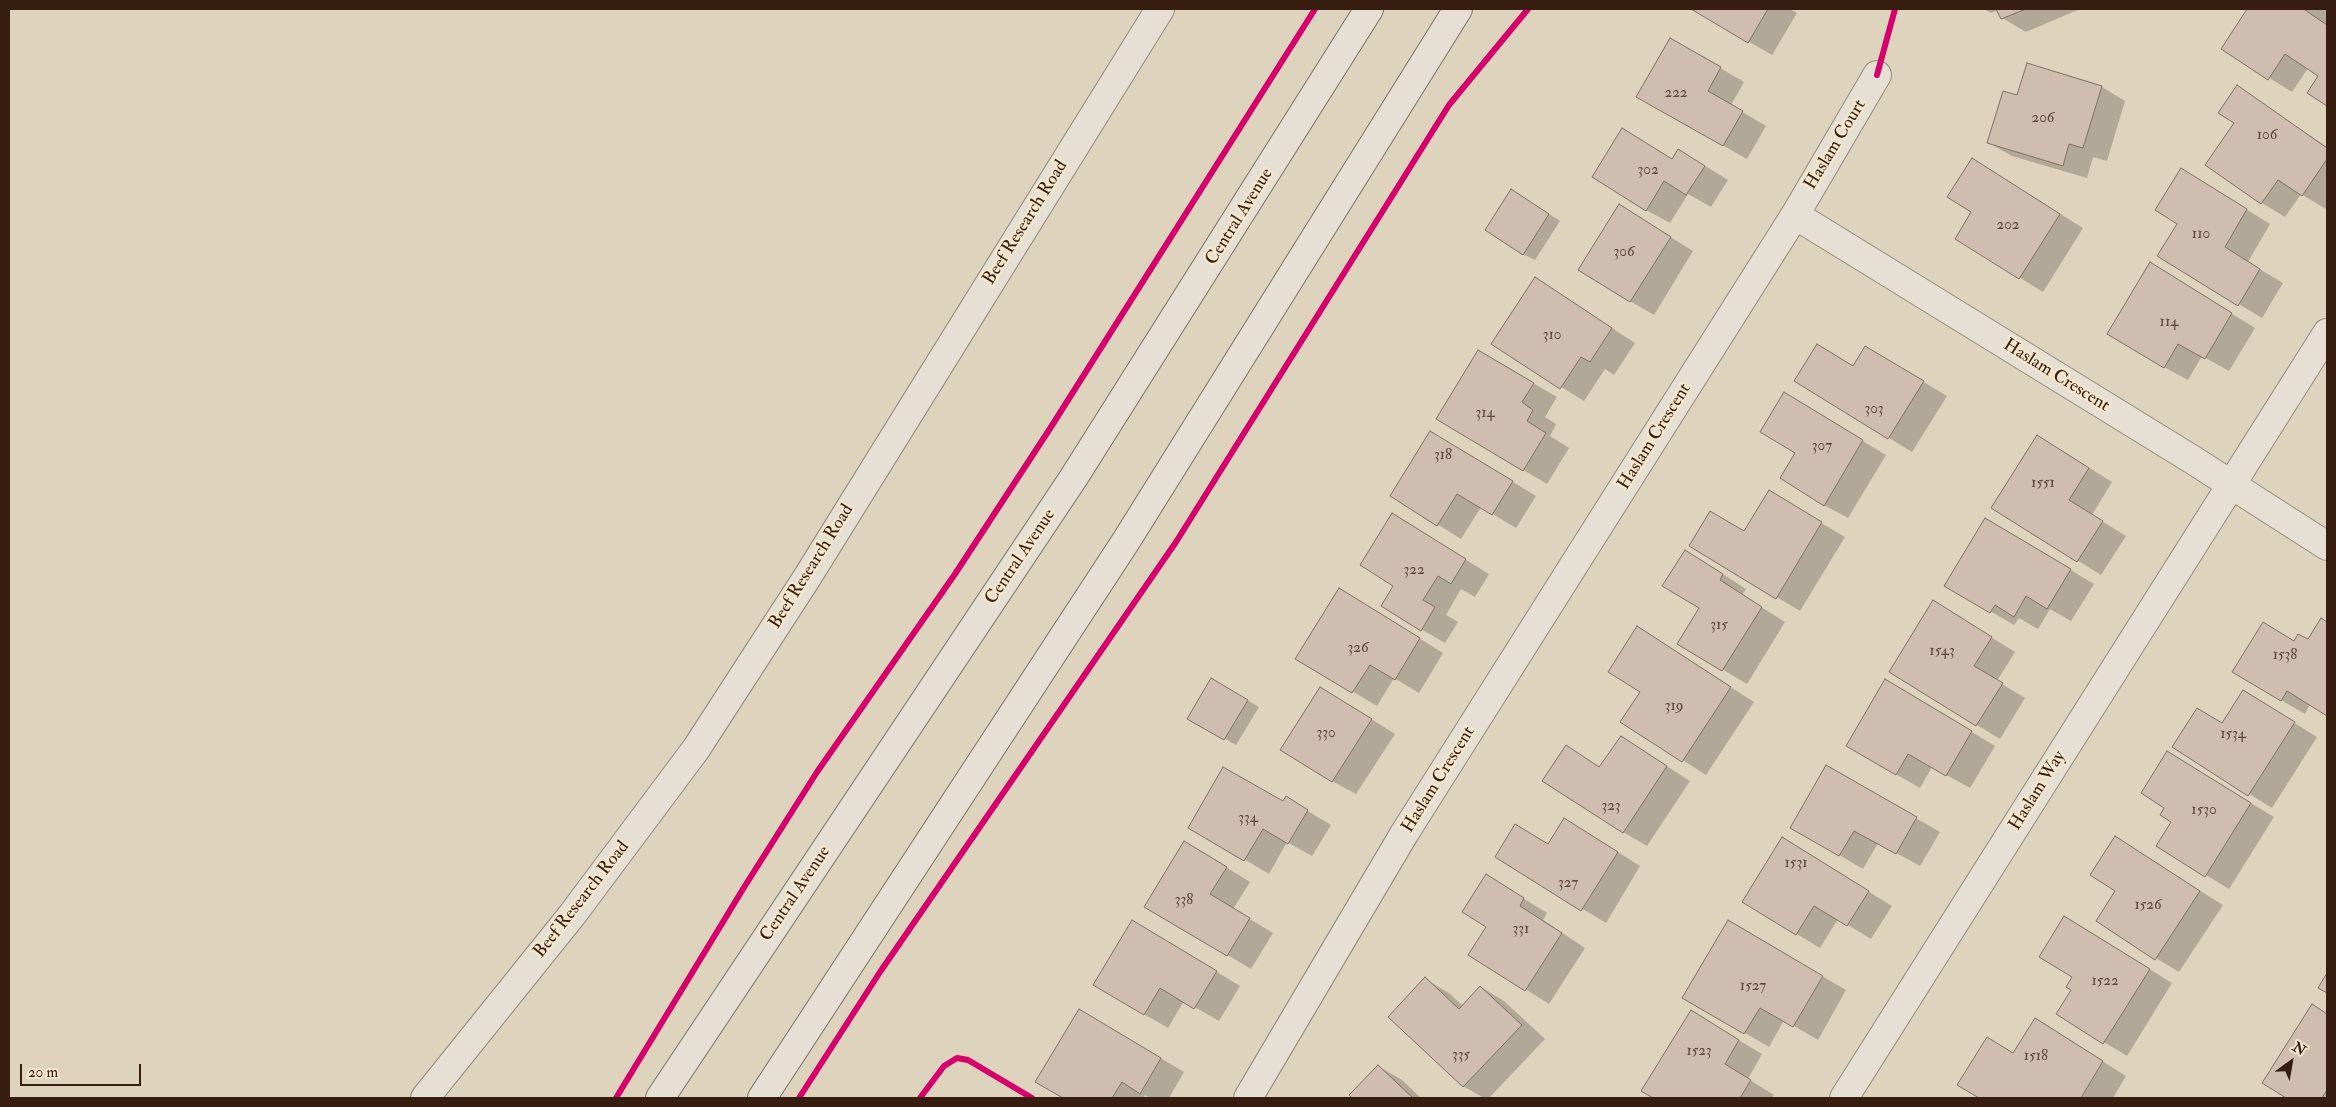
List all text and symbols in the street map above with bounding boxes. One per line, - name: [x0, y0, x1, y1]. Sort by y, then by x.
- house number: 222: [1665, 85, 1687, 103]
- street label: Haslam Court: [1801, 96, 1871, 194]
- house number: 206: [2032, 110, 2054, 128]
- house number: 106: [2257, 127, 2277, 145]
- street label: Beef Research Road: [979, 157, 1073, 289]
- house number: 302: [1637, 162, 1659, 180]
- street label: Central Avenue: [1202, 164, 1278, 270]
- house number: 202: [1997, 217, 2019, 235]
- house number: 110: [2192, 226, 2210, 244]
- house number: 306: [1613, 244, 1635, 262]
- house number: 114: [2160, 314, 2178, 332]
- house number: 310: [1543, 327, 1561, 345]
- street label: Haslam Crescent: [1999, 335, 2113, 417]
- street label: Haslam Crescent: [1614, 380, 1696, 494]
- house number: 303: [1864, 401, 1884, 419]
- house number: 314: [1475, 405, 1495, 423]
- house number: 307: [1812, 438, 1832, 456]
- house number: 318: [1434, 447, 1452, 465]
- house number: 1551: [2031, 475, 2055, 493]
- street label: Beef Research Road: [765, 501, 859, 633]
- street label: Central Avenue: [981, 505, 1061, 609]
- house number: 322: [1404, 562, 1424, 580]
- house number: 315: [1710, 617, 1728, 635]
- house number: 326: [1348, 640, 1368, 658]
- house number: 1543: [1929, 643, 1955, 661]
- house number: 1538: [2273, 647, 2297, 665]
- house number: 319: [1665, 698, 1683, 716]
- street label: Haslam Crescent: [1398, 723, 1480, 837]
- house number: 330: [1316, 725, 1336, 743]
- house number: 1534: [2220, 726, 2246, 744]
- street label: Haslam Way: [2005, 747, 2071, 835]
- house number: 323: [1601, 798, 1621, 816]
- house number: 1530: [2191, 802, 2217, 820]
- house number: 334: [1238, 810, 1258, 828]
- street label: Beef Research Road: [530, 837, 634, 963]
- street label: Central Avenue: [756, 842, 836, 946]
- house number: 1531: [1784, 855, 1808, 873]
- house number: 327: [1558, 875, 1578, 893]
- house number: 338: [1175, 892, 1193, 910]
- house number: 1526: [2134, 897, 2162, 915]
- house number: 331: [1513, 921, 1529, 939]
- house number: 1522: [2091, 973, 2119, 991]
- house number: 1527: [1740, 978, 1766, 996]
- north arrow: [2266, 1037, 2316, 1087]
- text: N: [2289, 1038, 2309, 1059]
- house number: 1523: [1686, 1043, 1712, 1061]
- house number: 335: [1452, 1047, 1470, 1065]
- house number: 1518: [2024, 1048, 2048, 1066]
- scale bar: [22, 1054, 144, 1086]
- text: 20 m: [28, 1063, 58, 1082]

